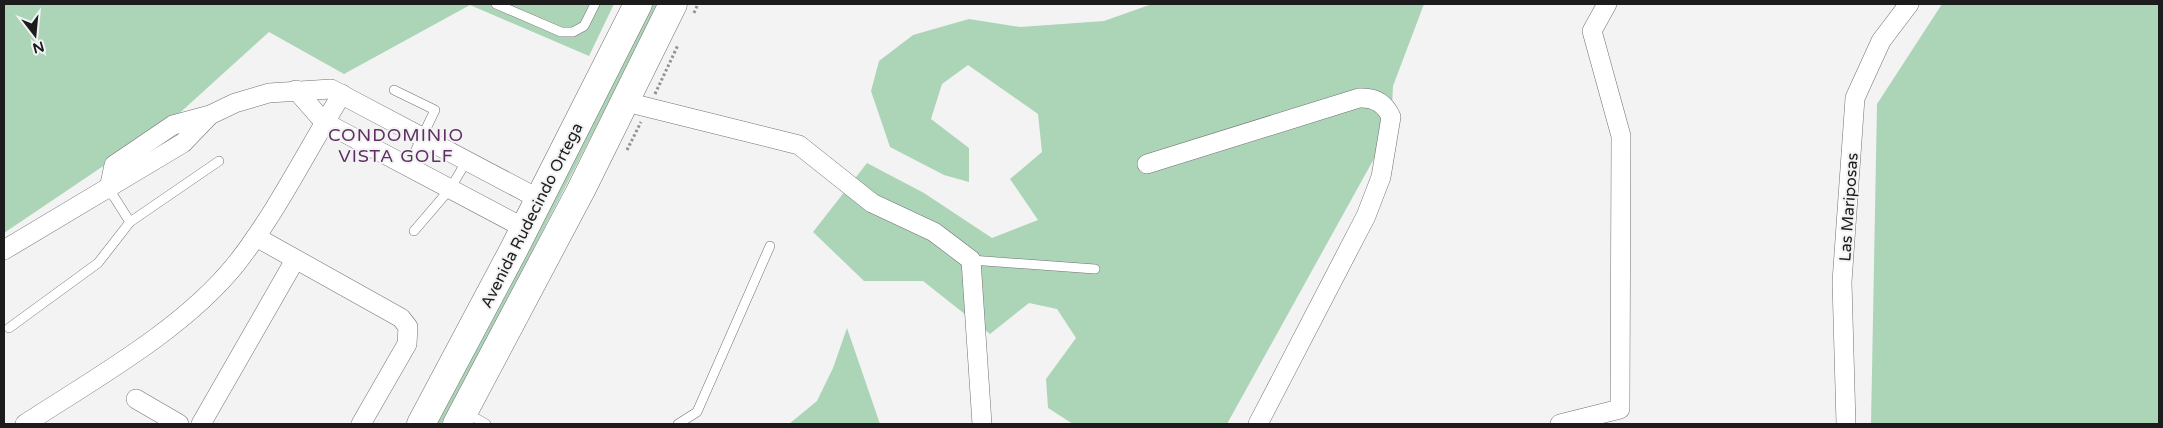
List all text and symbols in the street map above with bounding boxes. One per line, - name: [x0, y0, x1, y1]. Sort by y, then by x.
- north arrow: [10, 10, 60, 60]
- text: N: [31, 37, 46, 57]
- street label: Avenida Rudecindo Ortega: [476, 119, 587, 312]
- district label: CONDOMINIO VISTA GOLF: [328, 124, 464, 167]
- street label: Las Mariposas: [1835, 152, 1863, 262]

